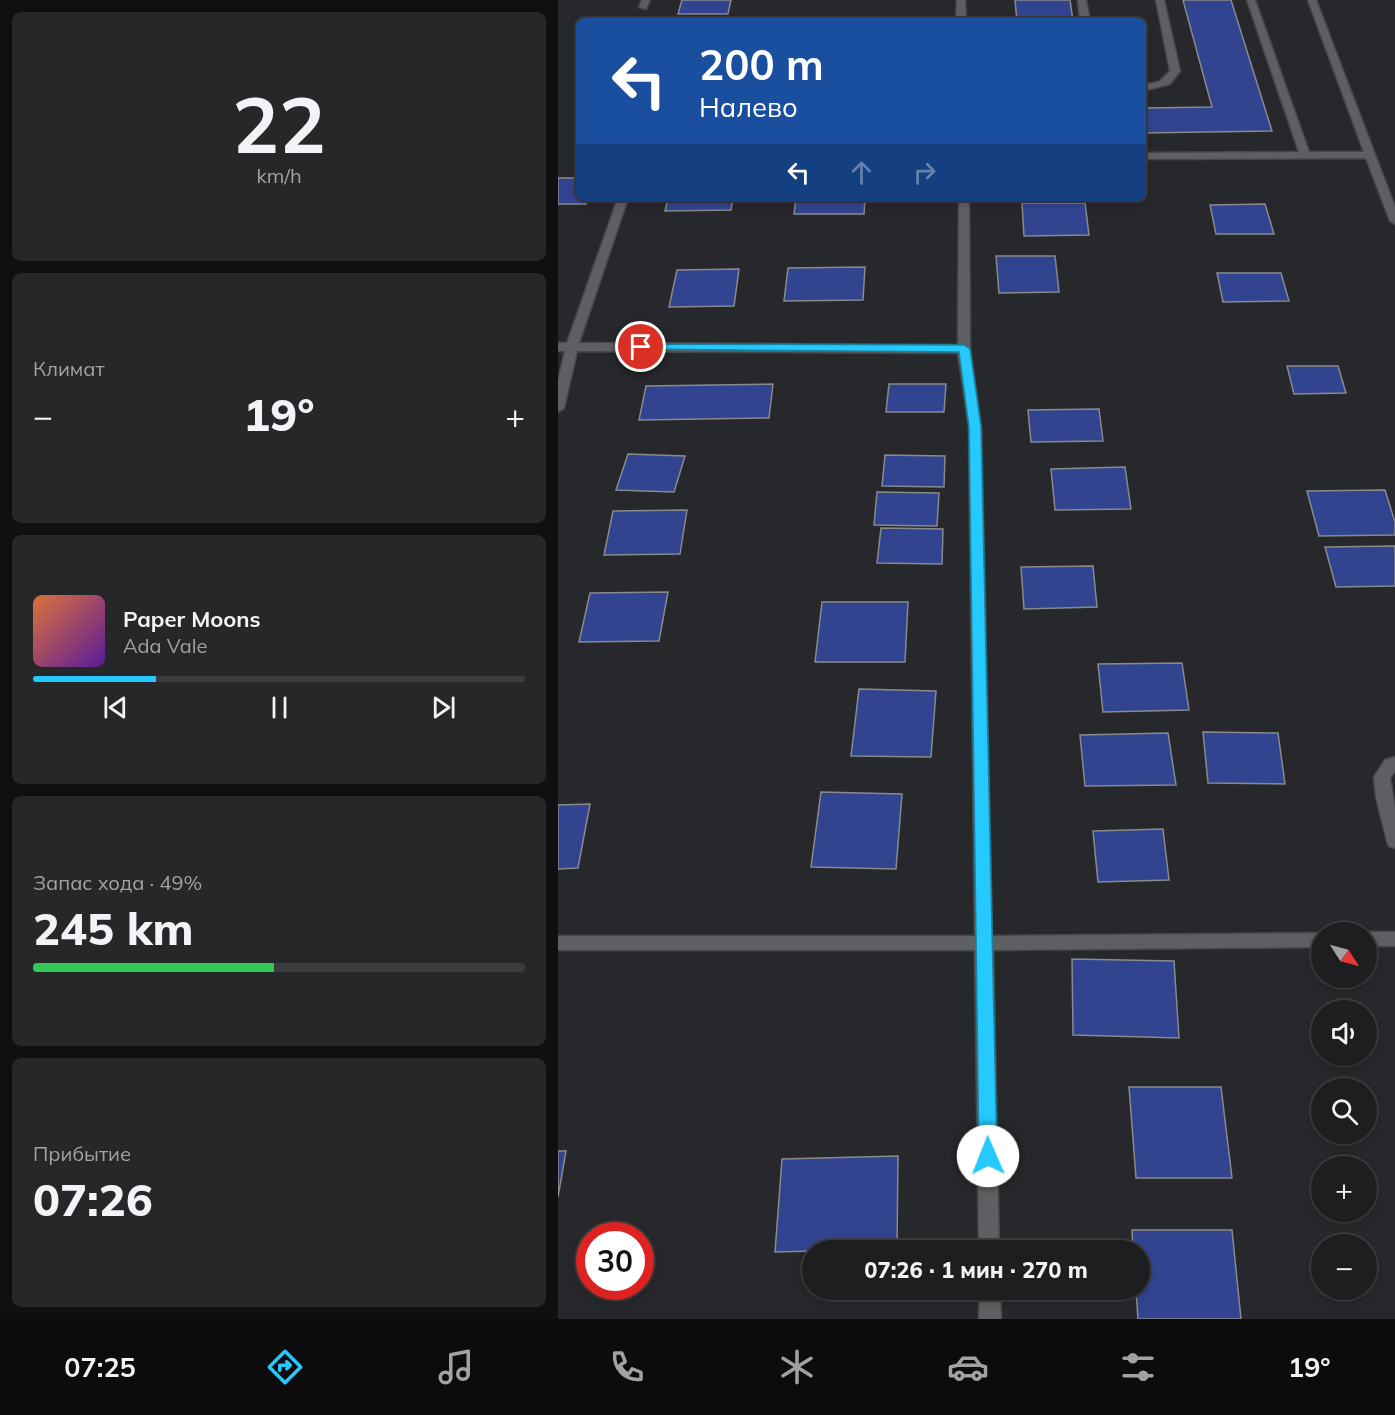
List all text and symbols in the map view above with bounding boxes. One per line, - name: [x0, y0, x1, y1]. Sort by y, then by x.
- text: 200 m: [699, 38, 824, 91]
- icon: left: [600, 42, 678, 120]
- text: 22: [232, 75, 326, 173]
- text: Налево: [699, 90, 798, 124]
- icon: left: [782, 156, 815, 189]
- icon: ahead: [845, 156, 878, 189]
- icon: right: [908, 156, 941, 189]
- text: km/h: [256, 163, 302, 188]
- pin: [615, 321, 666, 372]
- icon: arrive: [624, 330, 657, 363]
- text: Климат: [33, 356, 105, 381]
- text: 19°: [243, 386, 315, 442]
- text: −: [33, 395, 53, 436]
- text: +: [505, 395, 525, 436]
- text: Paper Moons: [123, 605, 261, 633]
- text: Ada Vale: [123, 633, 207, 658]
- icon: previous: [99, 691, 132, 724]
- icon: pause: [263, 691, 296, 724]
- icon: next: [427, 691, 460, 724]
- text: Запас хода · 49%: [33, 870, 202, 895]
- text: 245 km: [33, 900, 194, 956]
- north arrow: [1311, 922, 1377, 988]
- map controls: [1311, 922, 1377, 1300]
- button: sound: [1311, 1000, 1377, 1066]
- button: search: [1311, 1078, 1377, 1144]
- position arrow: [956, 1124, 1020, 1188]
- text: Прибытие: [33, 1141, 131, 1166]
- button: +: [1311, 1156, 1377, 1222]
- text: 07:26: [33, 1171, 153, 1227]
- speed limit sign: 30: [576, 1222, 654, 1300]
- button: −: [1311, 1234, 1377, 1300]
- text: 07:26 · 1 мин · 270 m: [864, 1256, 1088, 1284]
- icon: directions: [264, 1346, 306, 1388]
- icon: music: [435, 1346, 477, 1388]
- icon: phone: [606, 1346, 648, 1388]
- icon: climate: [776, 1346, 818, 1388]
- icon: car: [947, 1346, 989, 1388]
- icon: filters: [1117, 1346, 1159, 1388]
- text: 07:25: [64, 1350, 136, 1384]
- text: 19°: [1288, 1350, 1331, 1384]

